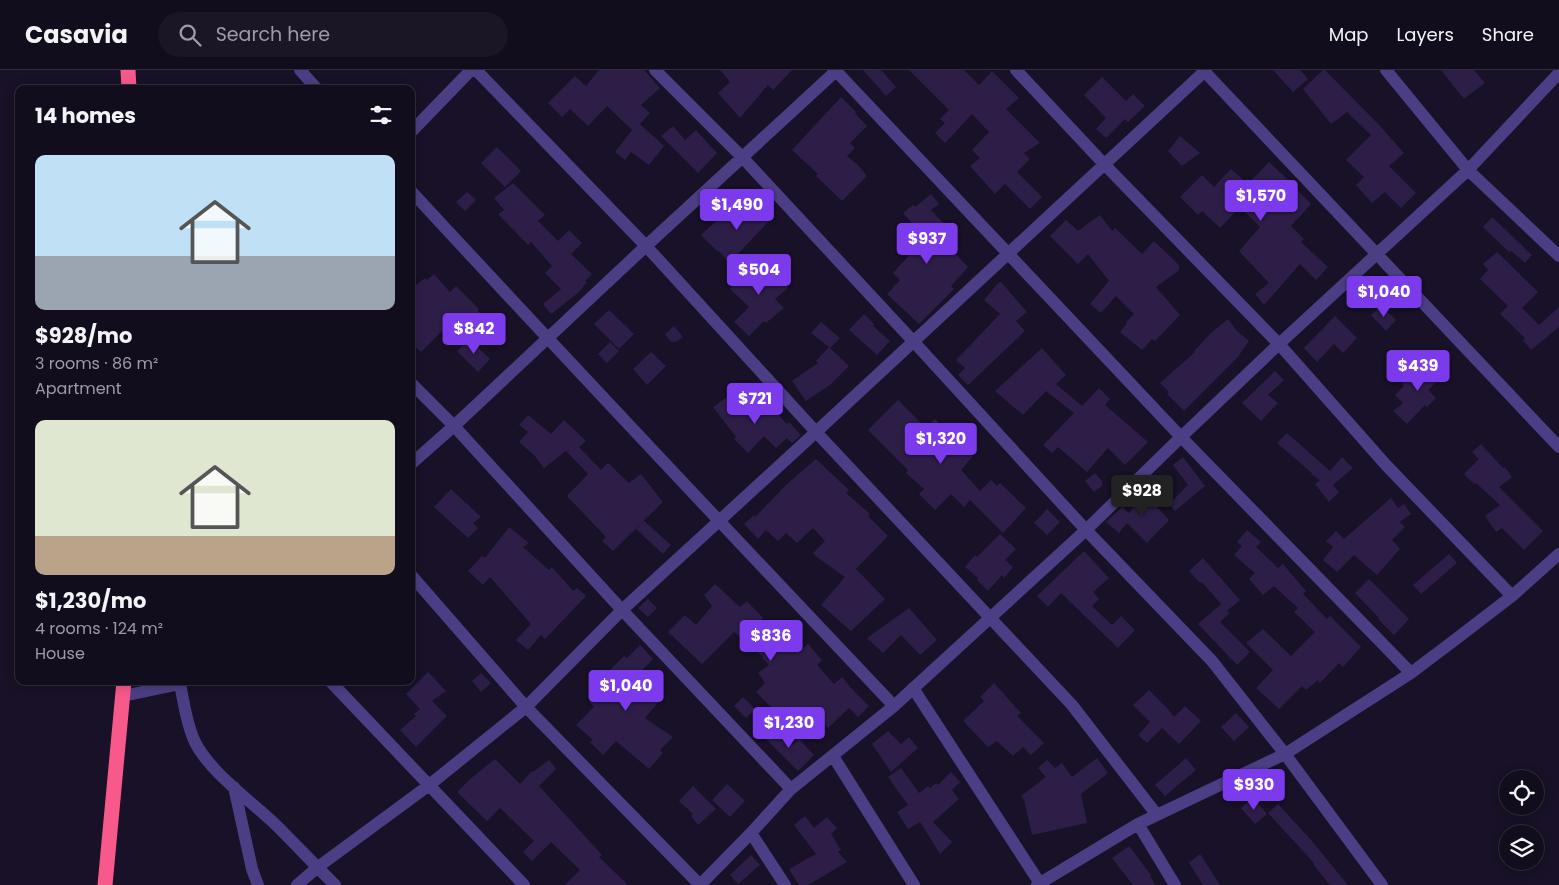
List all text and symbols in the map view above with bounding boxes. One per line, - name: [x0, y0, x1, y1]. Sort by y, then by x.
- search box: [158, 12, 508, 57]
- text: Casavia: [25, 18, 128, 51]
- icon: search: [176, 21, 204, 49]
- text: Search here: [216, 21, 330, 48]
- text: Map: [1329, 22, 1369, 47]
- text: Layers: [1397, 22, 1454, 47]
- text: Share: [1482, 22, 1534, 47]
- text: 14 homes: [35, 101, 136, 130]
- icon: filters: [367, 101, 395, 129]
- pin: $1,570: [1220, 180, 1302, 222]
- text: $1,570: [1236, 184, 1286, 207]
- icon: home: [170, 187, 260, 277]
- pin: $1,490: [696, 189, 778, 231]
- text: $1,490: [711, 193, 763, 216]
- pin: $937: [897, 222, 957, 265]
- text: $937: [908, 227, 946, 250]
- pin: $504: [729, 254, 789, 296]
- text: $504: [738, 258, 780, 281]
- pin: $1,040: [1343, 276, 1425, 318]
- text: $1,040: [1358, 280, 1410, 303]
- pin: $842: [444, 312, 504, 355]
- text: $842: [454, 317, 494, 340]
- text: $928/mo: [35, 321, 132, 350]
- pin: $439: [1388, 350, 1448, 392]
- text: 3 rooms · 86 m²: [35, 352, 158, 375]
- text: $439: [1398, 354, 1438, 377]
- text: Apartment: [35, 377, 122, 400]
- pin: $721: [725, 382, 785, 425]
- text: $721: [738, 387, 772, 410]
- pin: $1,320: [900, 422, 982, 465]
- text: $1,320: [916, 427, 966, 450]
- icon: home: [170, 452, 260, 542]
- pin: $928: [1112, 474, 1172, 517]
- text: $928: [1122, 479, 1162, 502]
- text: $1,230/mo: [35, 586, 146, 615]
- text: 4 rooms · 124 m²: [35, 617, 163, 640]
- pin: $836: [741, 620, 801, 662]
- text: $836: [751, 624, 791, 647]
- text: House: [35, 642, 85, 665]
- pin: $1,040: [585, 670, 667, 712]
- text: $1,040: [600, 674, 652, 697]
- pin: $1,230: [748, 706, 830, 749]
- text: $1,230: [764, 711, 814, 734]
- pin: $930: [1224, 768, 1284, 811]
- map controls: [1499, 770, 1544, 870]
- button: locate: [1499, 770, 1544, 815]
- text: $930: [1234, 773, 1274, 796]
- button: layers: [1499, 825, 1544, 870]

